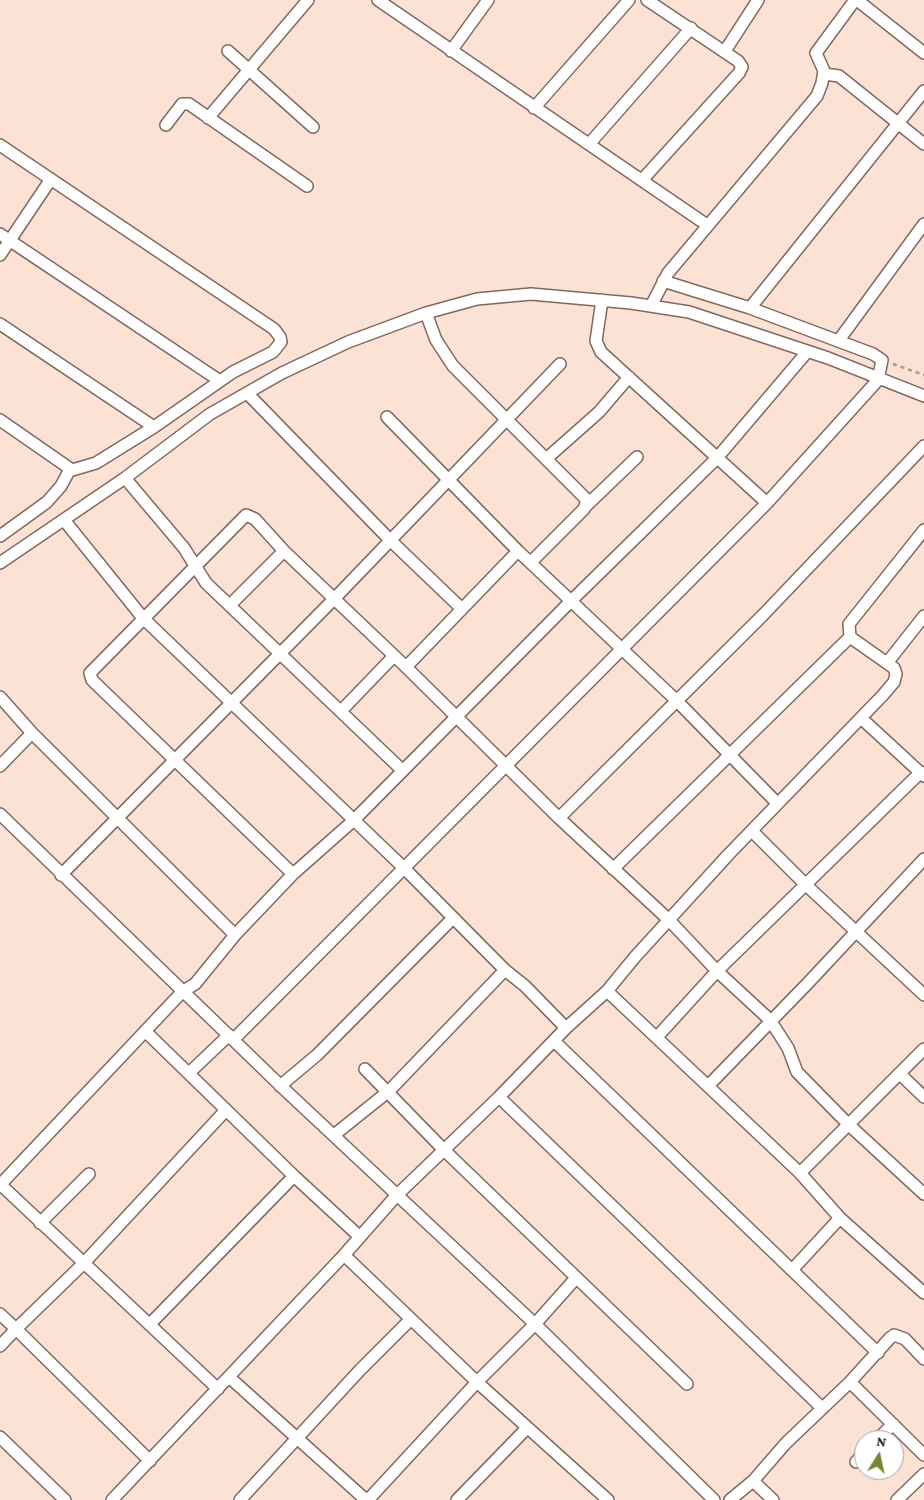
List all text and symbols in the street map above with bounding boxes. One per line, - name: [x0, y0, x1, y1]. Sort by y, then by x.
- north arrow: [854, 1430, 904, 1480]
- text: N: [875, 1433, 888, 1450]

